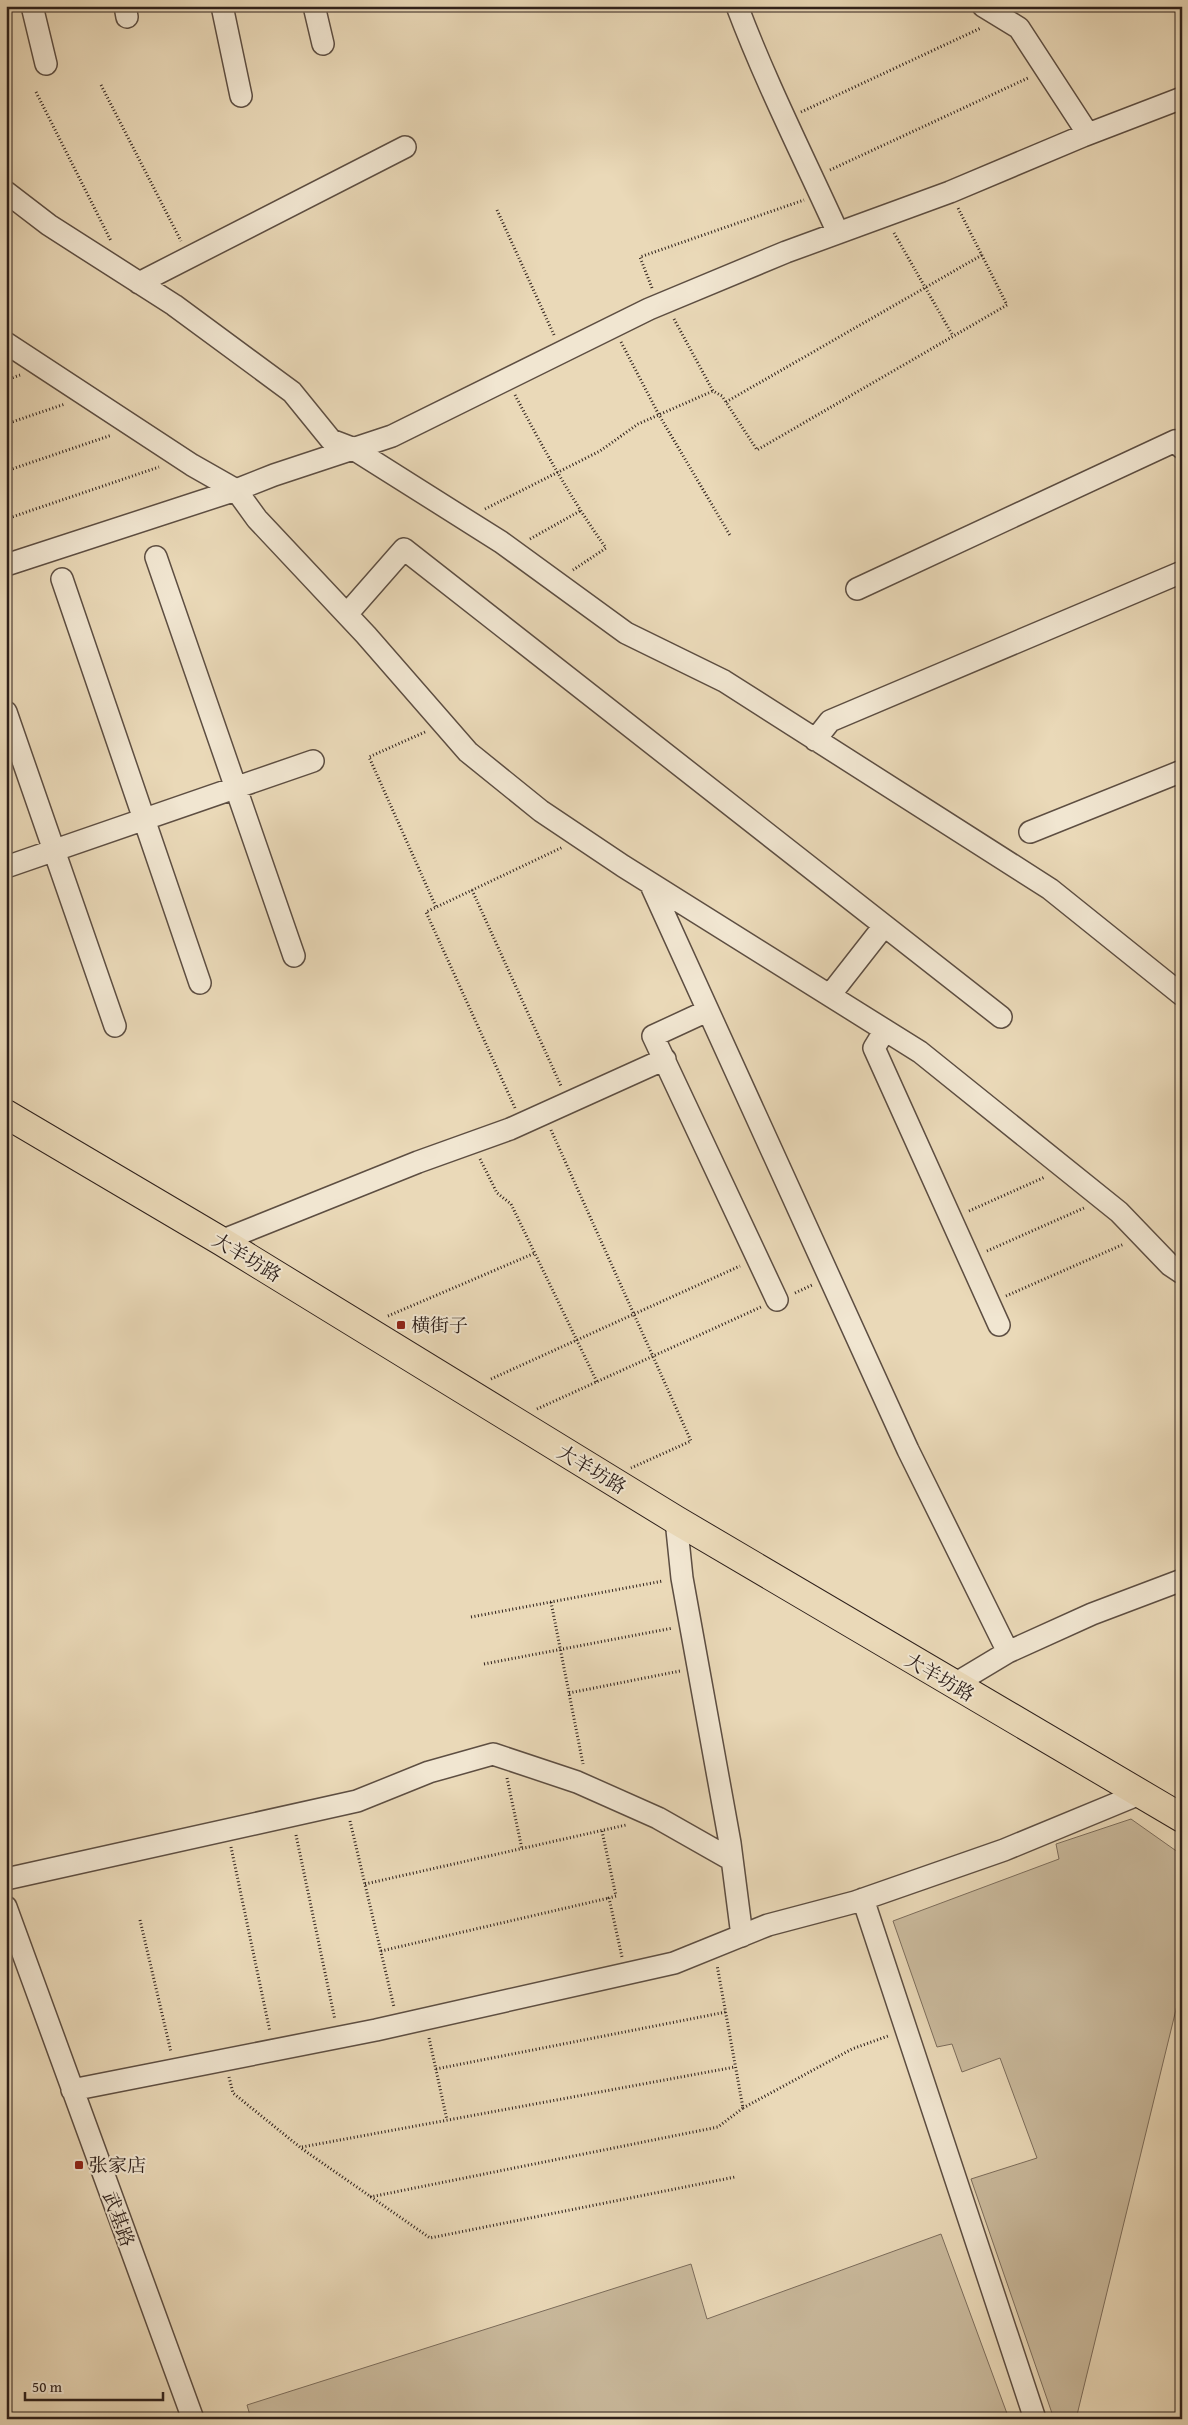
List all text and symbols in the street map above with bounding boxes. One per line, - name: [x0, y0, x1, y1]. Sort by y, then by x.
- street label: 大羊坊路: [207, 1225, 287, 1289]
- place label: 横街子: [411, 1311, 468, 1339]
- marker: 横街子: [395, 1319, 407, 1331]
- street label: 大羊坊路: [552, 1437, 632, 1501]
- street label: 大羊坊路: [900, 1646, 980, 1708]
- place label: 张家店: [89, 2151, 146, 2179]
- marker: 张家店: [73, 2159, 85, 2171]
- street label: 武基路: [96, 2187, 142, 2251]
- scale bar: [25, 2370, 162, 2402]
- text: 50 m: [32, 2376, 63, 2397]

